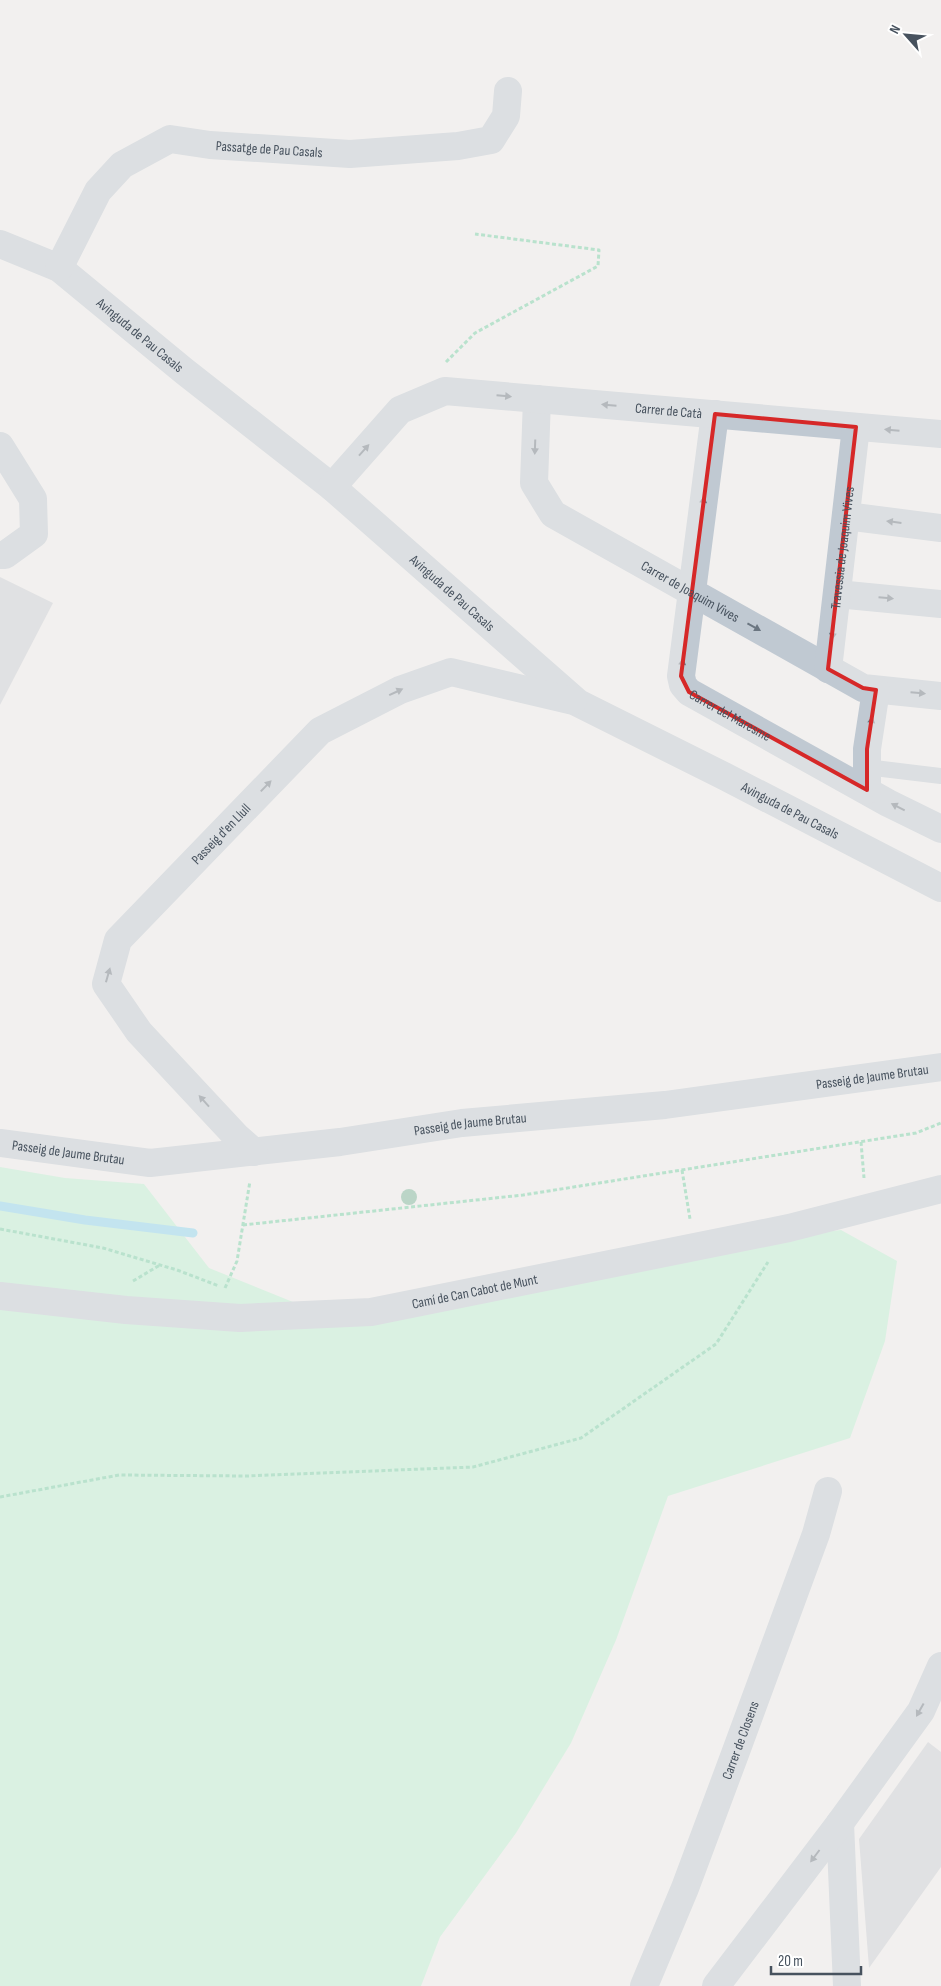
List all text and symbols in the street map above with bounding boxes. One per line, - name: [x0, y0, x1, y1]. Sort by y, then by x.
- north arrow: [881, 10, 931, 60]
- text: N: [886, 22, 904, 37]
- street label: Passatge de Pau Casals: [215, 137, 323, 161]
- street label: Avinguda de Pau Casals: [92, 294, 187, 376]
- one-way arrow: [496, 392, 512, 400]
- street label: Carrer de Catà: [634, 400, 703, 422]
- one-way arrow: [600, 401, 616, 409]
- one-way arrow: [884, 426, 900, 434]
- one-way arrow: [531, 440, 539, 456]
- one-way arrow: [358, 445, 370, 457]
- street label: Travessia de Joaquim Vives: [827, 486, 858, 610]
- one-way arrow: [699, 496, 707, 512]
- one-way arrow: [885, 518, 901, 526]
- street label: Avinguda de Pau Casals: [405, 551, 498, 635]
- street label: Carrer de Joaquim Vives: [638, 557, 742, 626]
- one-way arrow: [878, 595, 894, 603]
- one-way arrow: [746, 623, 761, 631]
- one-way arrow: [829, 624, 837, 640]
- one-way arrow: [678, 657, 686, 673]
- street label: Carrer del Maresme: [686, 686, 774, 745]
- one-way arrow: [389, 688, 403, 696]
- one-way arrow: [910, 690, 926, 698]
- one-way arrow: [867, 716, 875, 732]
- street label: Avinguda de Pau Casals: [738, 778, 842, 843]
- one-way arrow: [260, 780, 272, 792]
- street label: Passeig d'en Llull: [188, 800, 254, 868]
- one-way arrow: [890, 803, 905, 811]
- one-way arrow: [105, 967, 113, 982]
- street label: Passeig de Jaume Brutau: [815, 1061, 930, 1093]
- one-way arrow: [198, 1095, 210, 1107]
- street label: Passeig de Jaume Brutau: [413, 1109, 527, 1139]
- street label: Passeig de Jaume Brutau: [11, 1137, 126, 1169]
- street label: Camí de Can Cabot de Munt: [410, 1271, 539, 1313]
- street label: Carrer de Closens: [718, 1699, 763, 1782]
- one-way arrow: [916, 1703, 925, 1717]
- one-way arrow: [810, 1849, 821, 1862]
- scale bar: [771, 1944, 861, 1976]
- text: 20 m: [778, 1952, 803, 1971]

